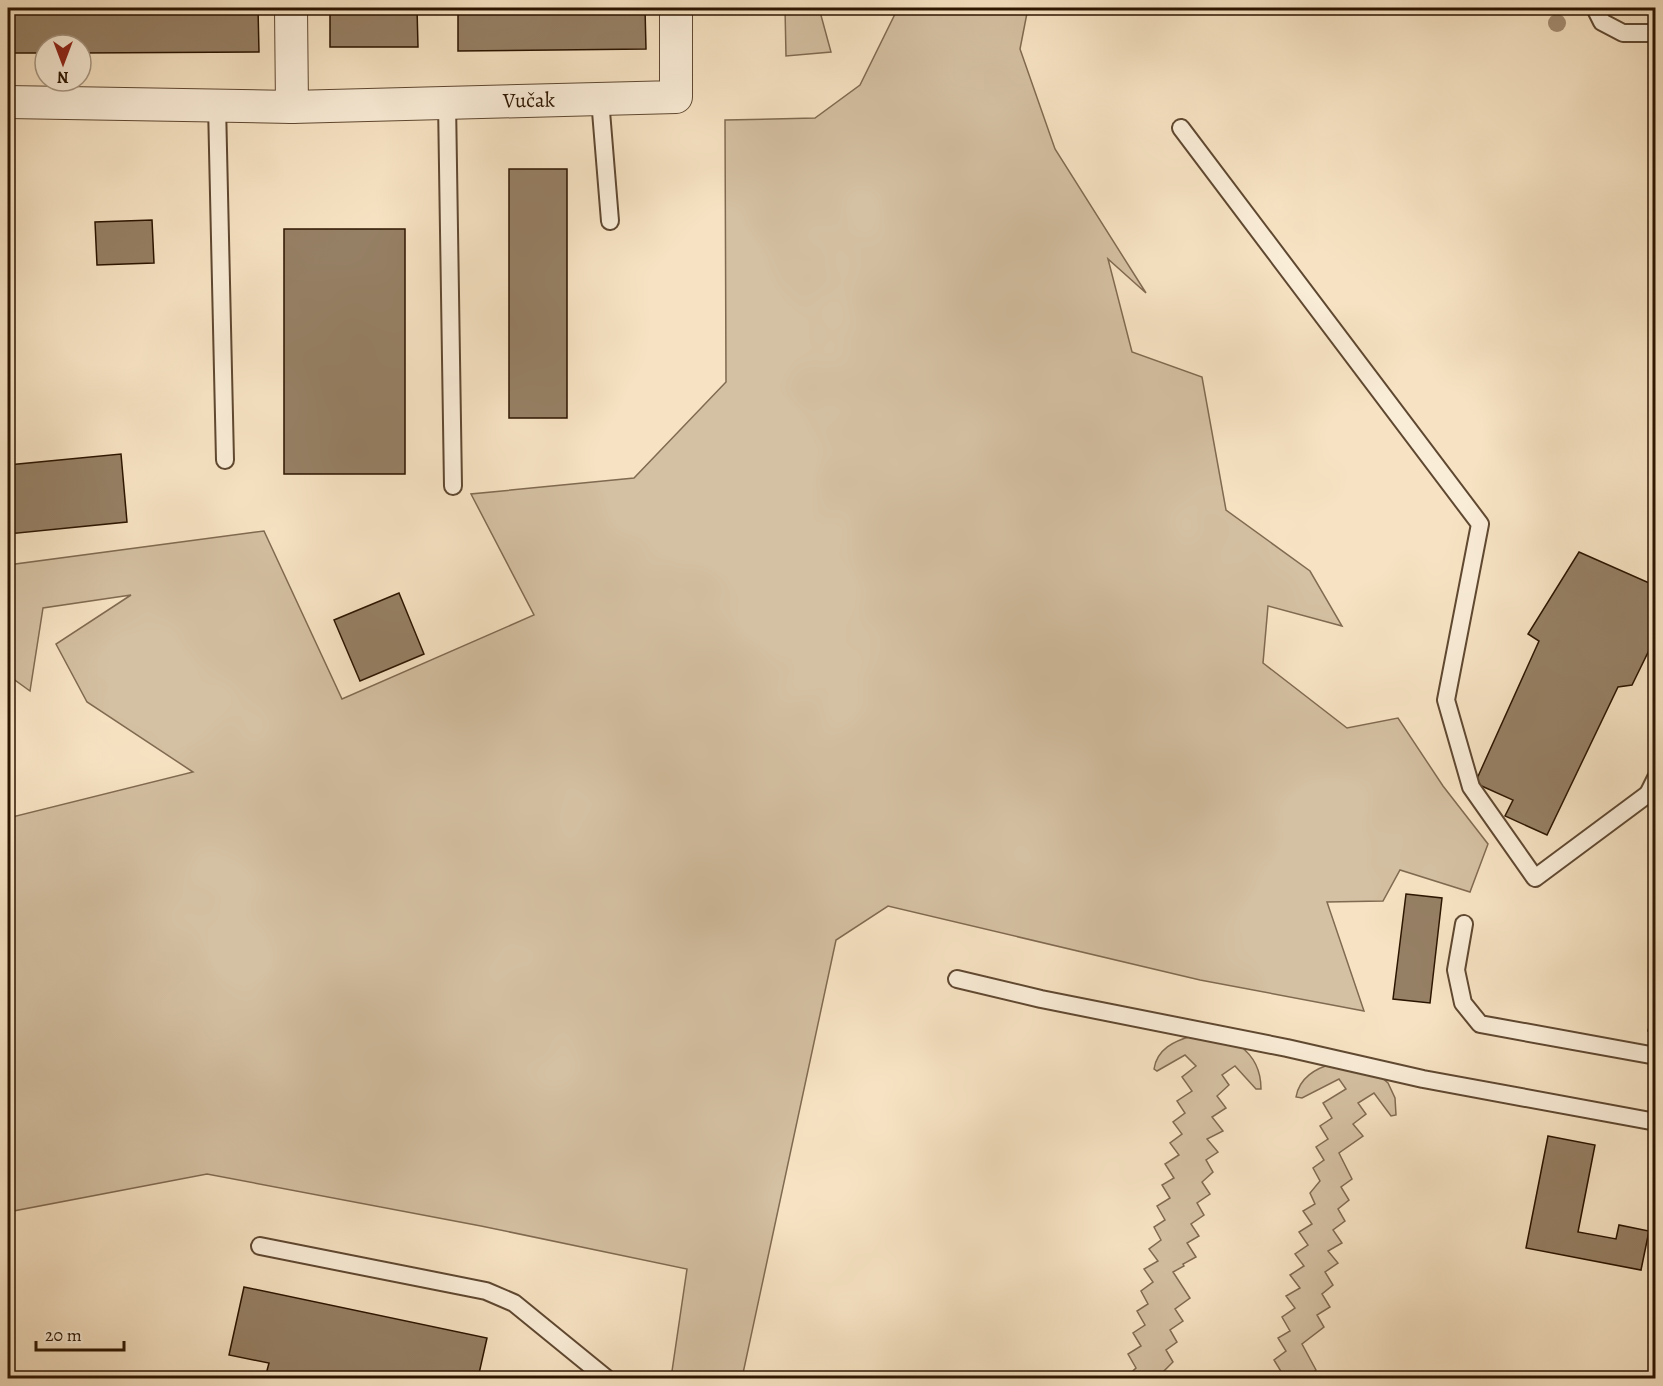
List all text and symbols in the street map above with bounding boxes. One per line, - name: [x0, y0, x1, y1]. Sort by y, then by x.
- north arrow: [33, 33, 93, 93]
- text: N: [57, 66, 69, 88]
- street label: Vučak: [502, 86, 556, 114]
- scale bar: [36, 1314, 124, 1352]
- text: 20 m: [45, 1323, 82, 1347]

